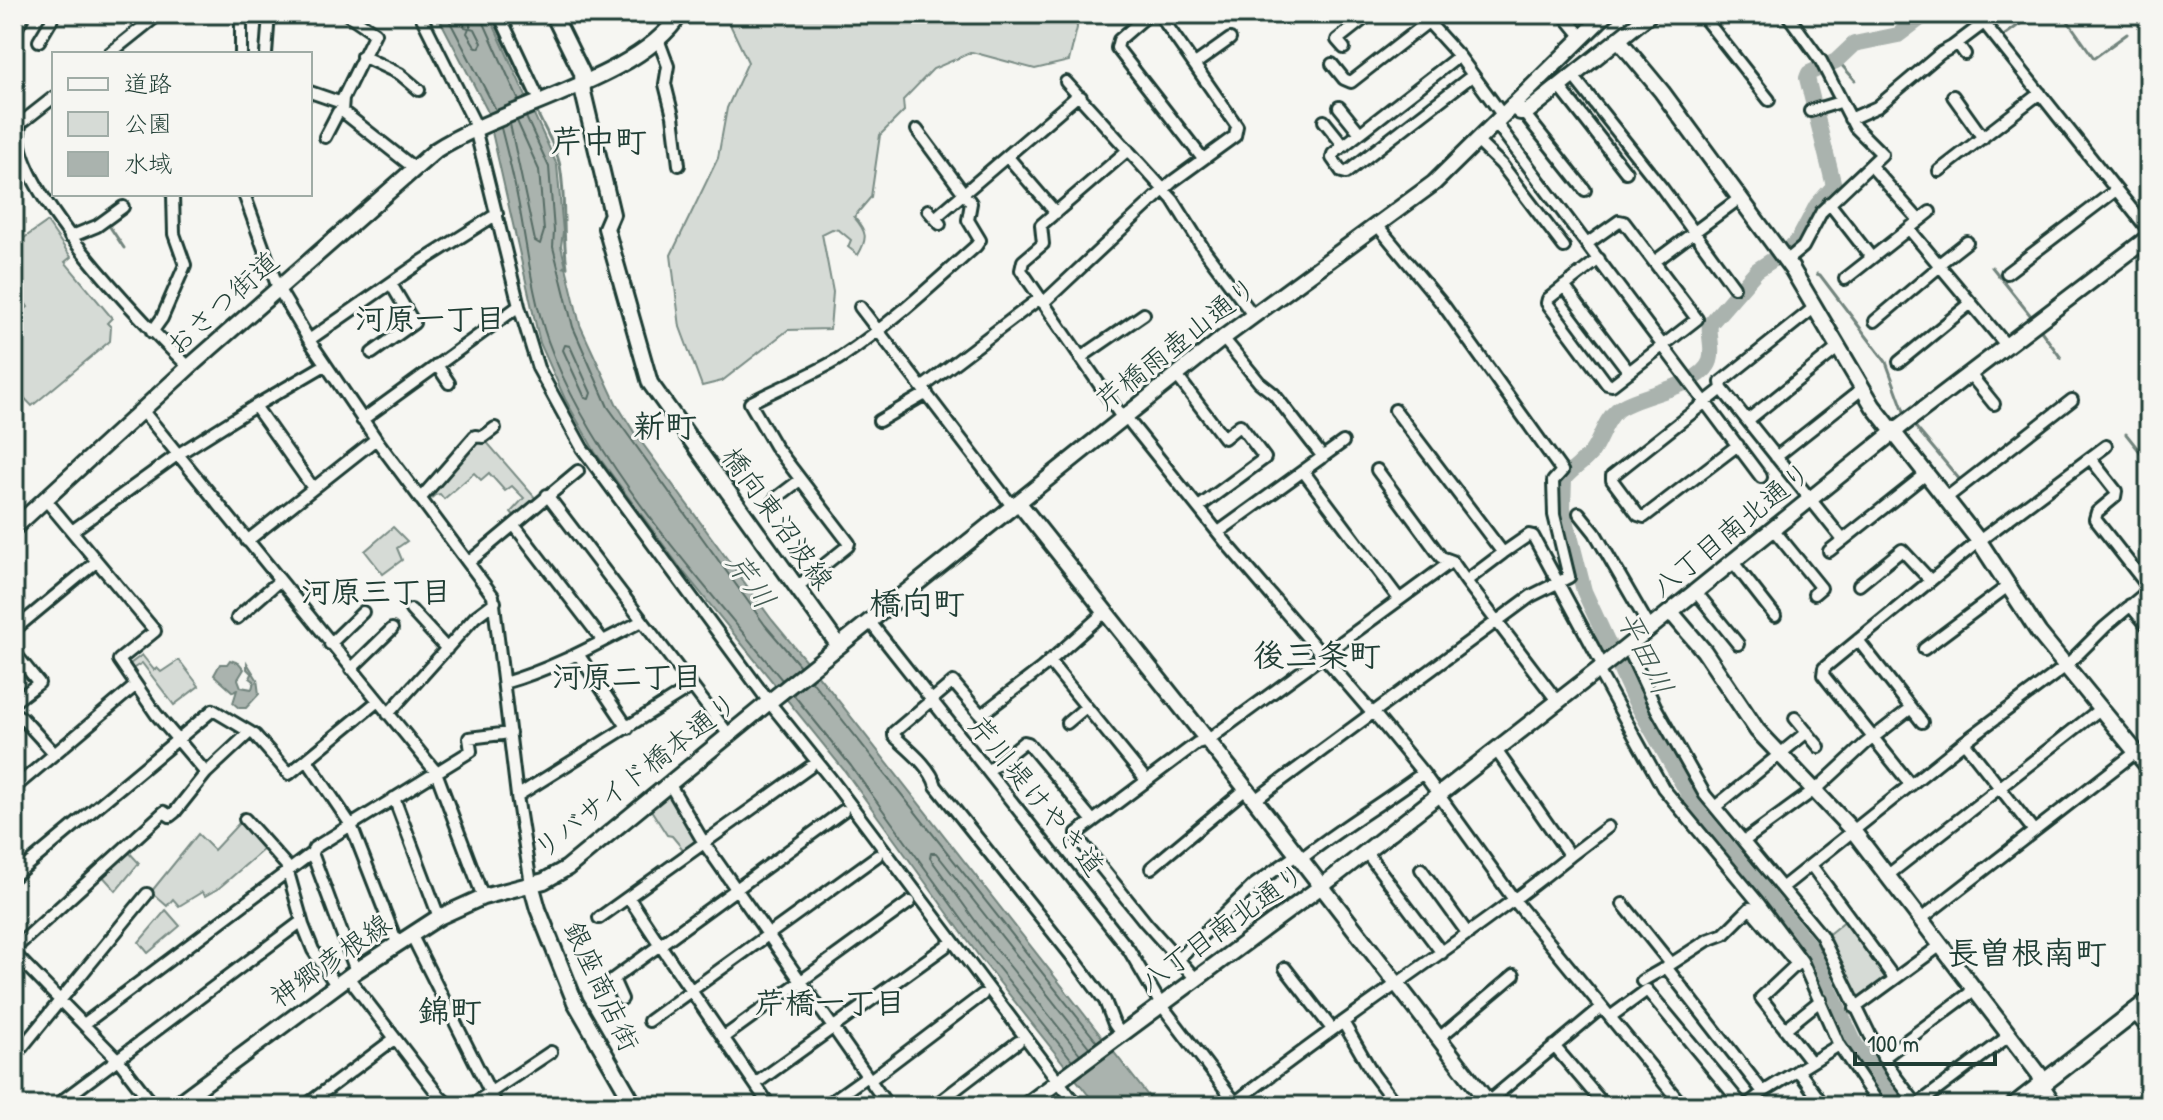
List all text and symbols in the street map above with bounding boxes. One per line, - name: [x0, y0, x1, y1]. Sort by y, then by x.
- legend: [52, 52, 312, 196]
- text: 道路: [124, 67, 172, 99]
- text: 公園: [124, 107, 172, 139]
- district label: 芹中町: [551, 119, 647, 162]
- text: 水域: [124, 147, 172, 179]
- street label: おさつ街道: [157, 242, 287, 364]
- street label: 芹橋雨壺山通り: [1087, 268, 1265, 418]
- district label: 河原一丁目: [355, 298, 505, 338]
- district label: 新町: [633, 404, 697, 447]
- street label: 橋向東沼波線: [713, 439, 843, 597]
- street label: 八丁目南北通り: [1643, 453, 1819, 605]
- water label: 芹川: [718, 544, 785, 616]
- district label: 河原三丁目: [301, 571, 451, 611]
- district label: 橋向町: [869, 581, 965, 624]
- water label: 平田川: [1608, 603, 1684, 702]
- district label: 後三条町: [1253, 633, 1381, 676]
- district label: 河原二丁目: [552, 656, 702, 696]
- street label: リバサイド橋本通り: [525, 683, 745, 867]
- street label: 芹川堤けやき道: [961, 708, 1113, 884]
- street label: 八丁目南北通り: [1132, 854, 1312, 1000]
- street label: 神郷彦根線: [262, 904, 398, 1016]
- street label: 銀座商店街: [555, 915, 649, 1057]
- district label: 長曽根南町: [1947, 931, 2107, 974]
- district label: 芹橋一丁目: [755, 982, 905, 1022]
- district label: 錦町: [418, 989, 482, 1032]
- scale bar: [1855, 1016, 1995, 1066]
- text: 100 m: [1867, 1027, 1919, 1059]

